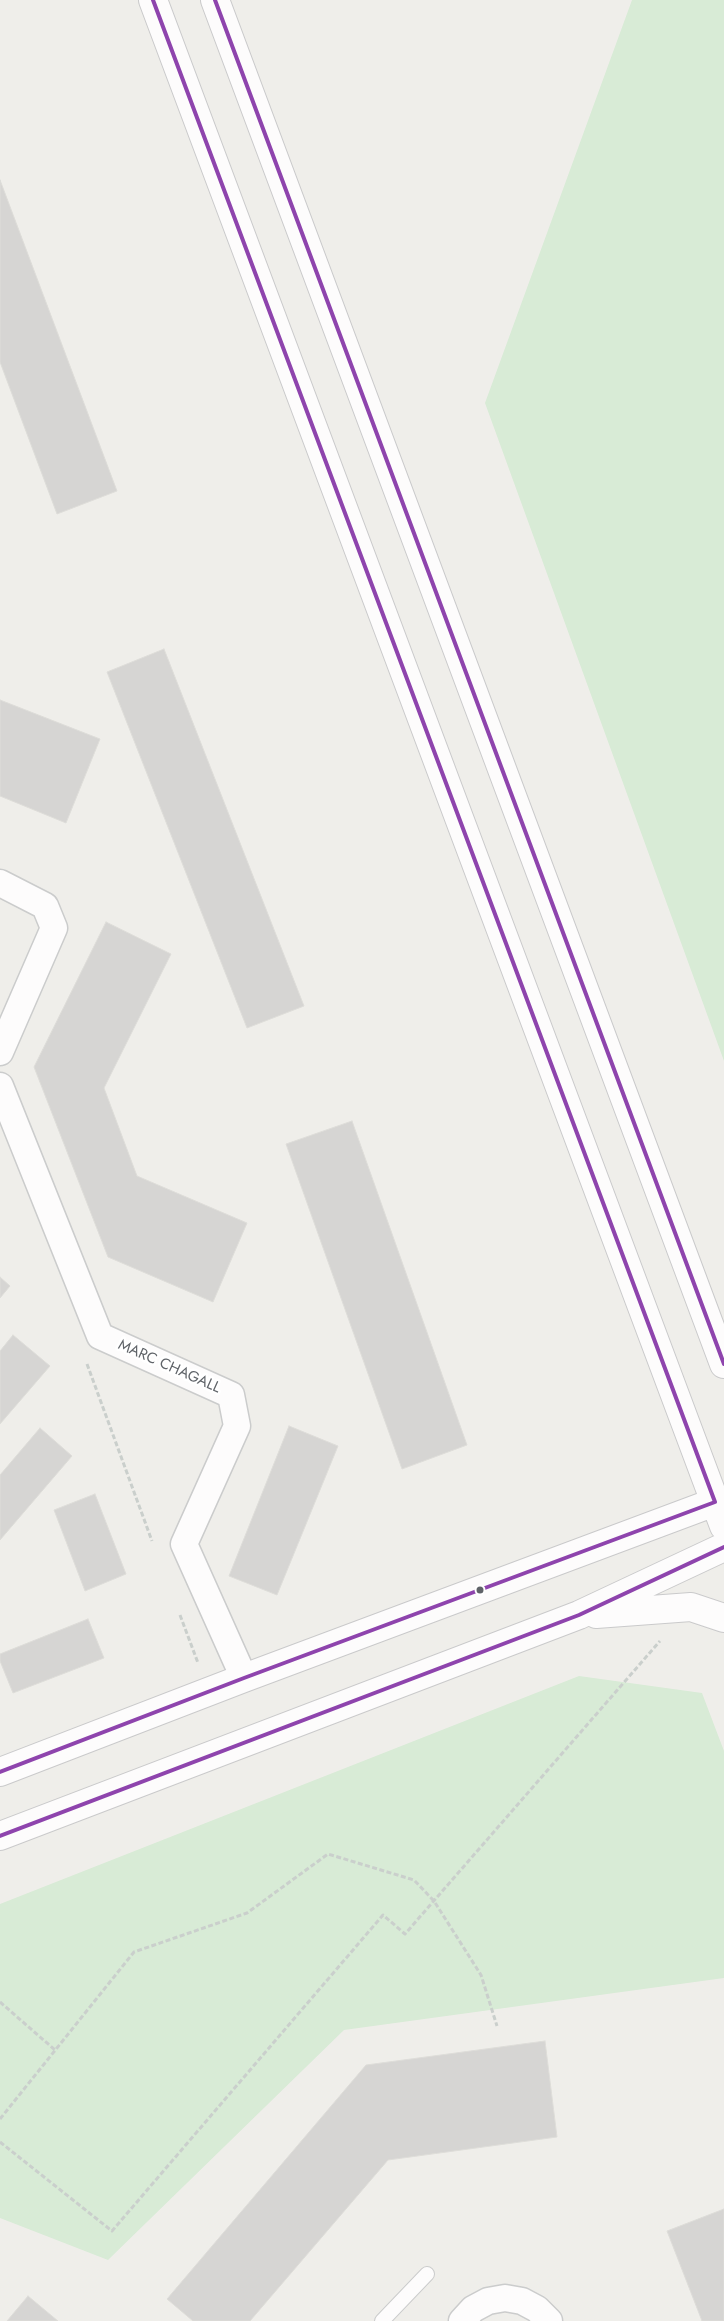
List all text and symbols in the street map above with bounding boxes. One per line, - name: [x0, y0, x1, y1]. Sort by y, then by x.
- street label: MARC CHAGALL: [115, 1336, 223, 1398]
- unlabelled marker: [475, 1585, 485, 1595]

